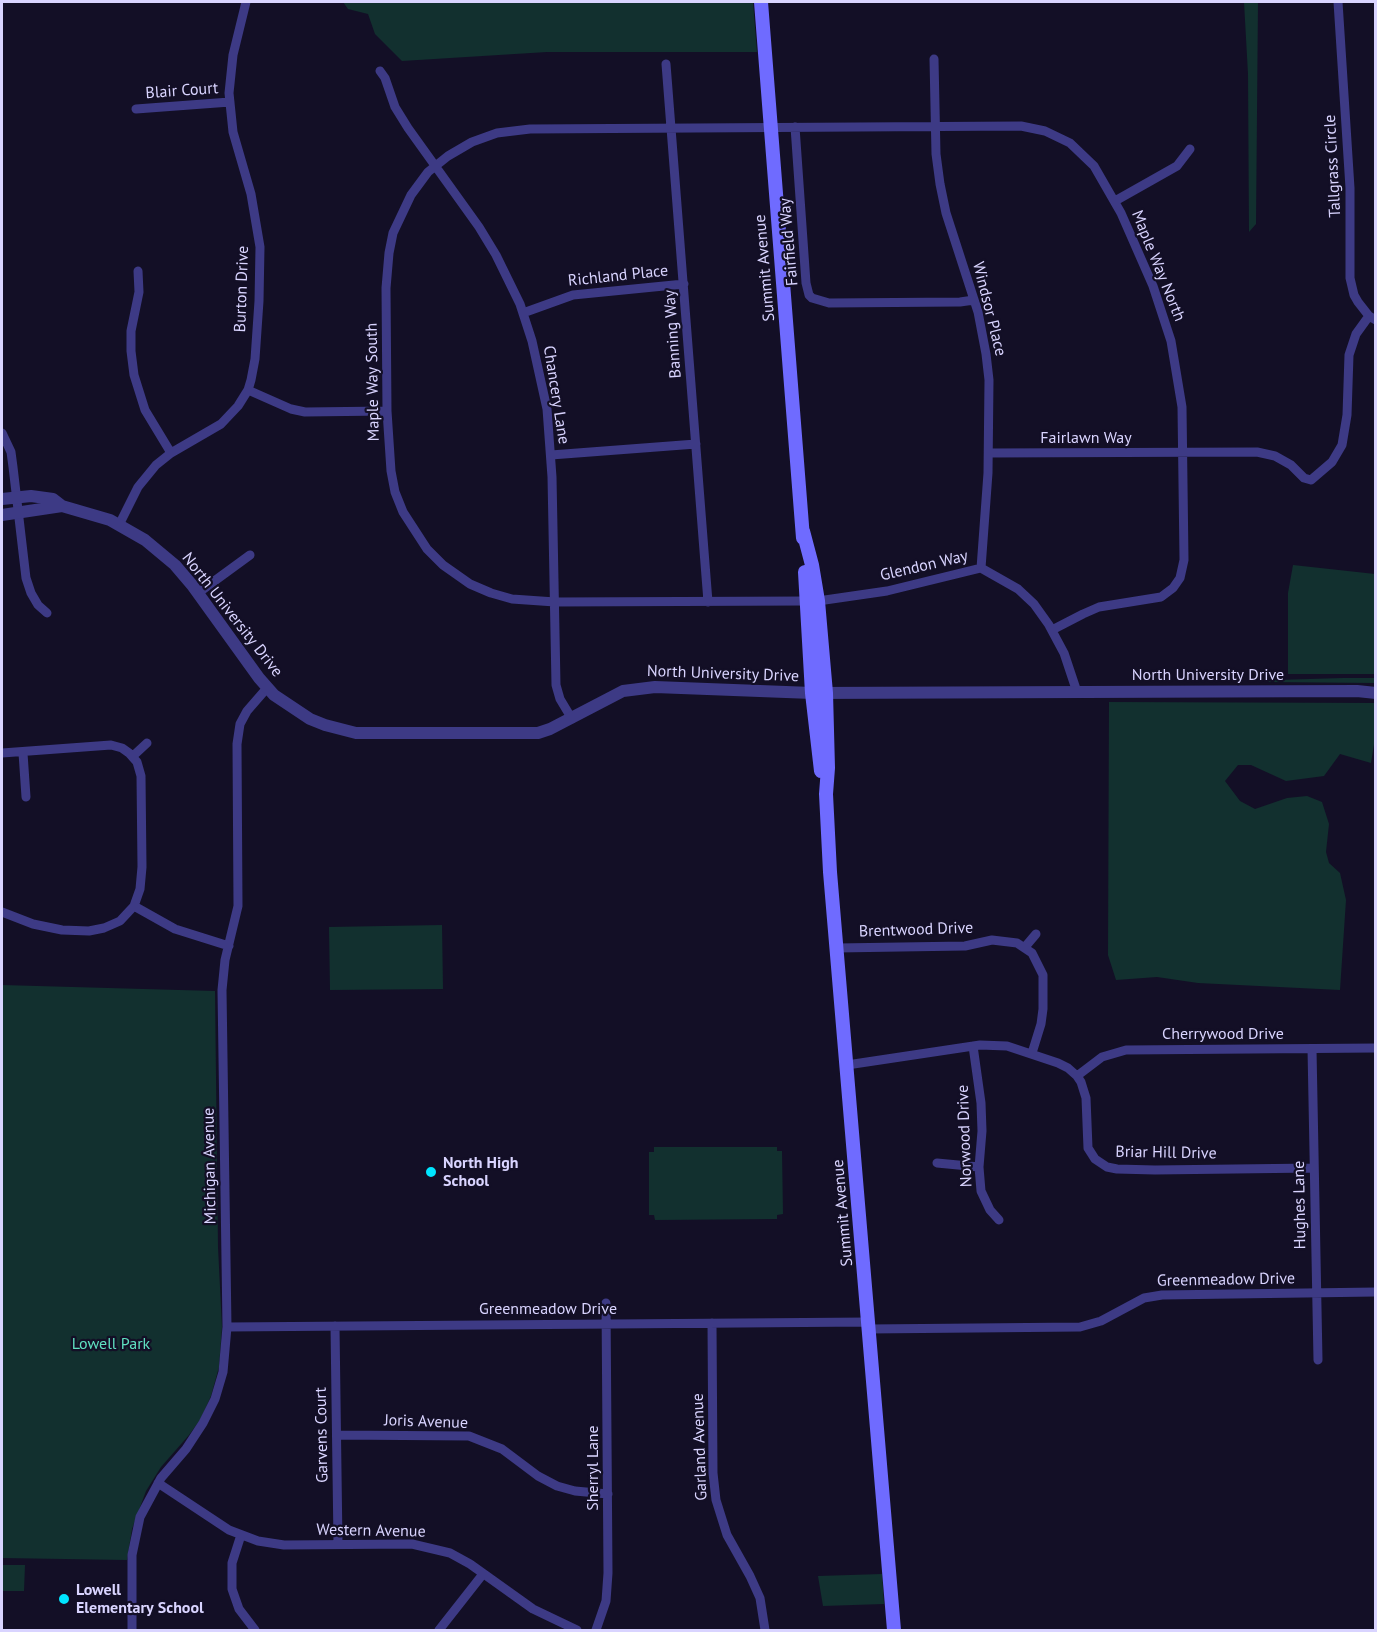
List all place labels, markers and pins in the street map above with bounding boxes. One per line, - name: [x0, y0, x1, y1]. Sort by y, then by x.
- place label: North High School: [443, 1153, 519, 1191]
- marker: North High School: [424, 1165, 438, 1179]
- place label: Lowell Elementary School: [76, 1580, 204, 1618]
- marker: Lowell Elementary School: [57, 1592, 71, 1606]

